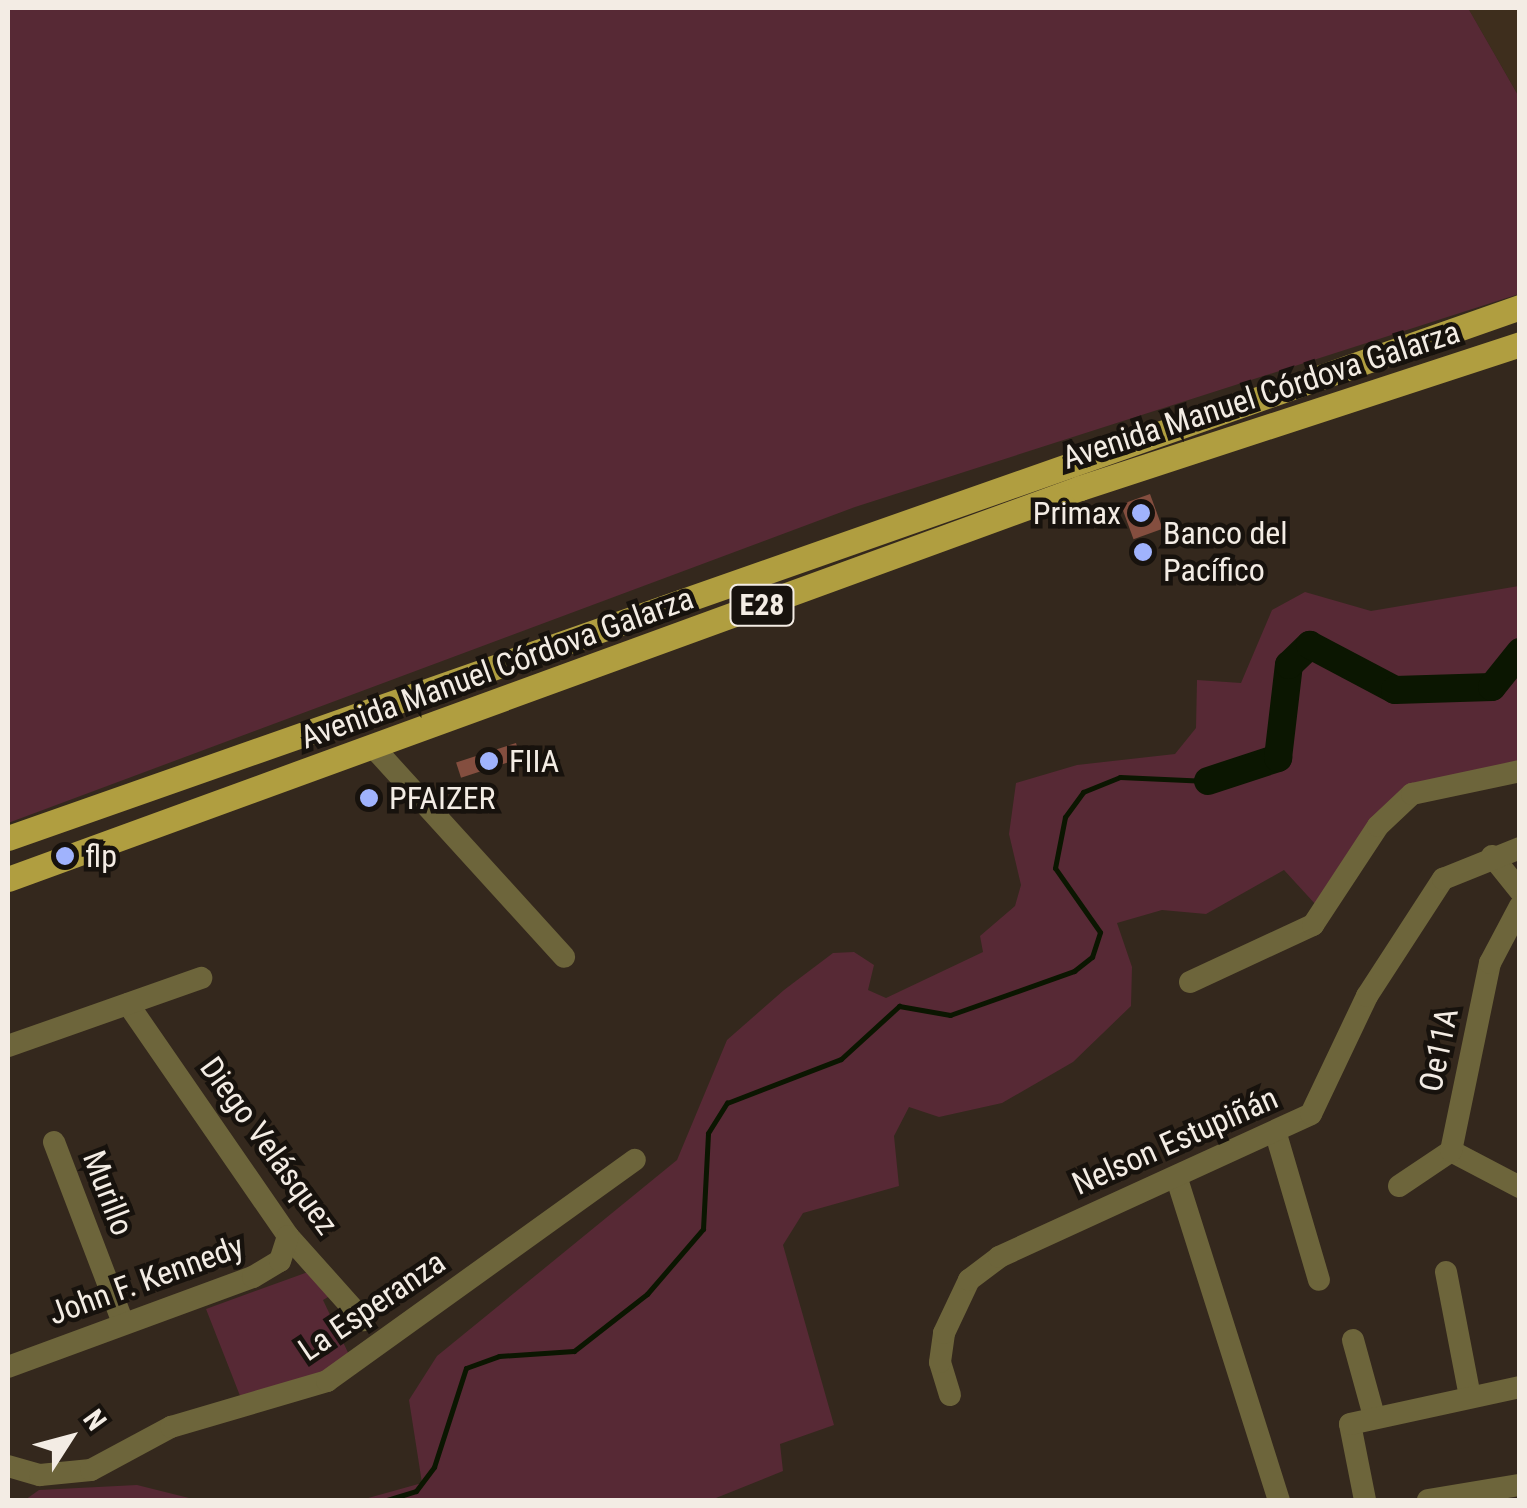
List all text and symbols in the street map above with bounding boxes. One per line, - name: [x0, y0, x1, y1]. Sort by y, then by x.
- street label: Avenida Manuel Córdova Galarza: [1058, 313, 1464, 477]
- place label: Primax: [1033, 494, 1121, 532]
- marker: Primax: [1130, 502, 1152, 524]
- place label: Banco del Pacífico: [1163, 515, 1288, 590]
- marker: Banco del Pacífico: [1132, 541, 1154, 563]
- street label: Avenida Manuel Córdova Galarza: [295, 579, 699, 757]
- road number: E28: [727, 580, 797, 630]
- place label: FIIA: [509, 742, 559, 780]
- marker: FIIA: [478, 750, 500, 772]
- place label: PFAIZER: [389, 779, 496, 817]
- marker: PFAIZER: [358, 787, 380, 809]
- place label: flp: [85, 837, 117, 875]
- marker: flp: [54, 845, 76, 867]
- street label: Oe11A: [1411, 1005, 1467, 1095]
- street label: Diego Velásquez: [192, 1050, 346, 1242]
- street label: Nelson Estupiñán: [1066, 1079, 1284, 1203]
- street label: Murillo: [74, 1145, 142, 1241]
- street label: John F. Kennedy: [43, 1227, 249, 1333]
- street label: La Esperanza: [291, 1243, 453, 1369]
- north arrow: [20, 1388, 120, 1488]
- text: N: [76, 1403, 113, 1437]

